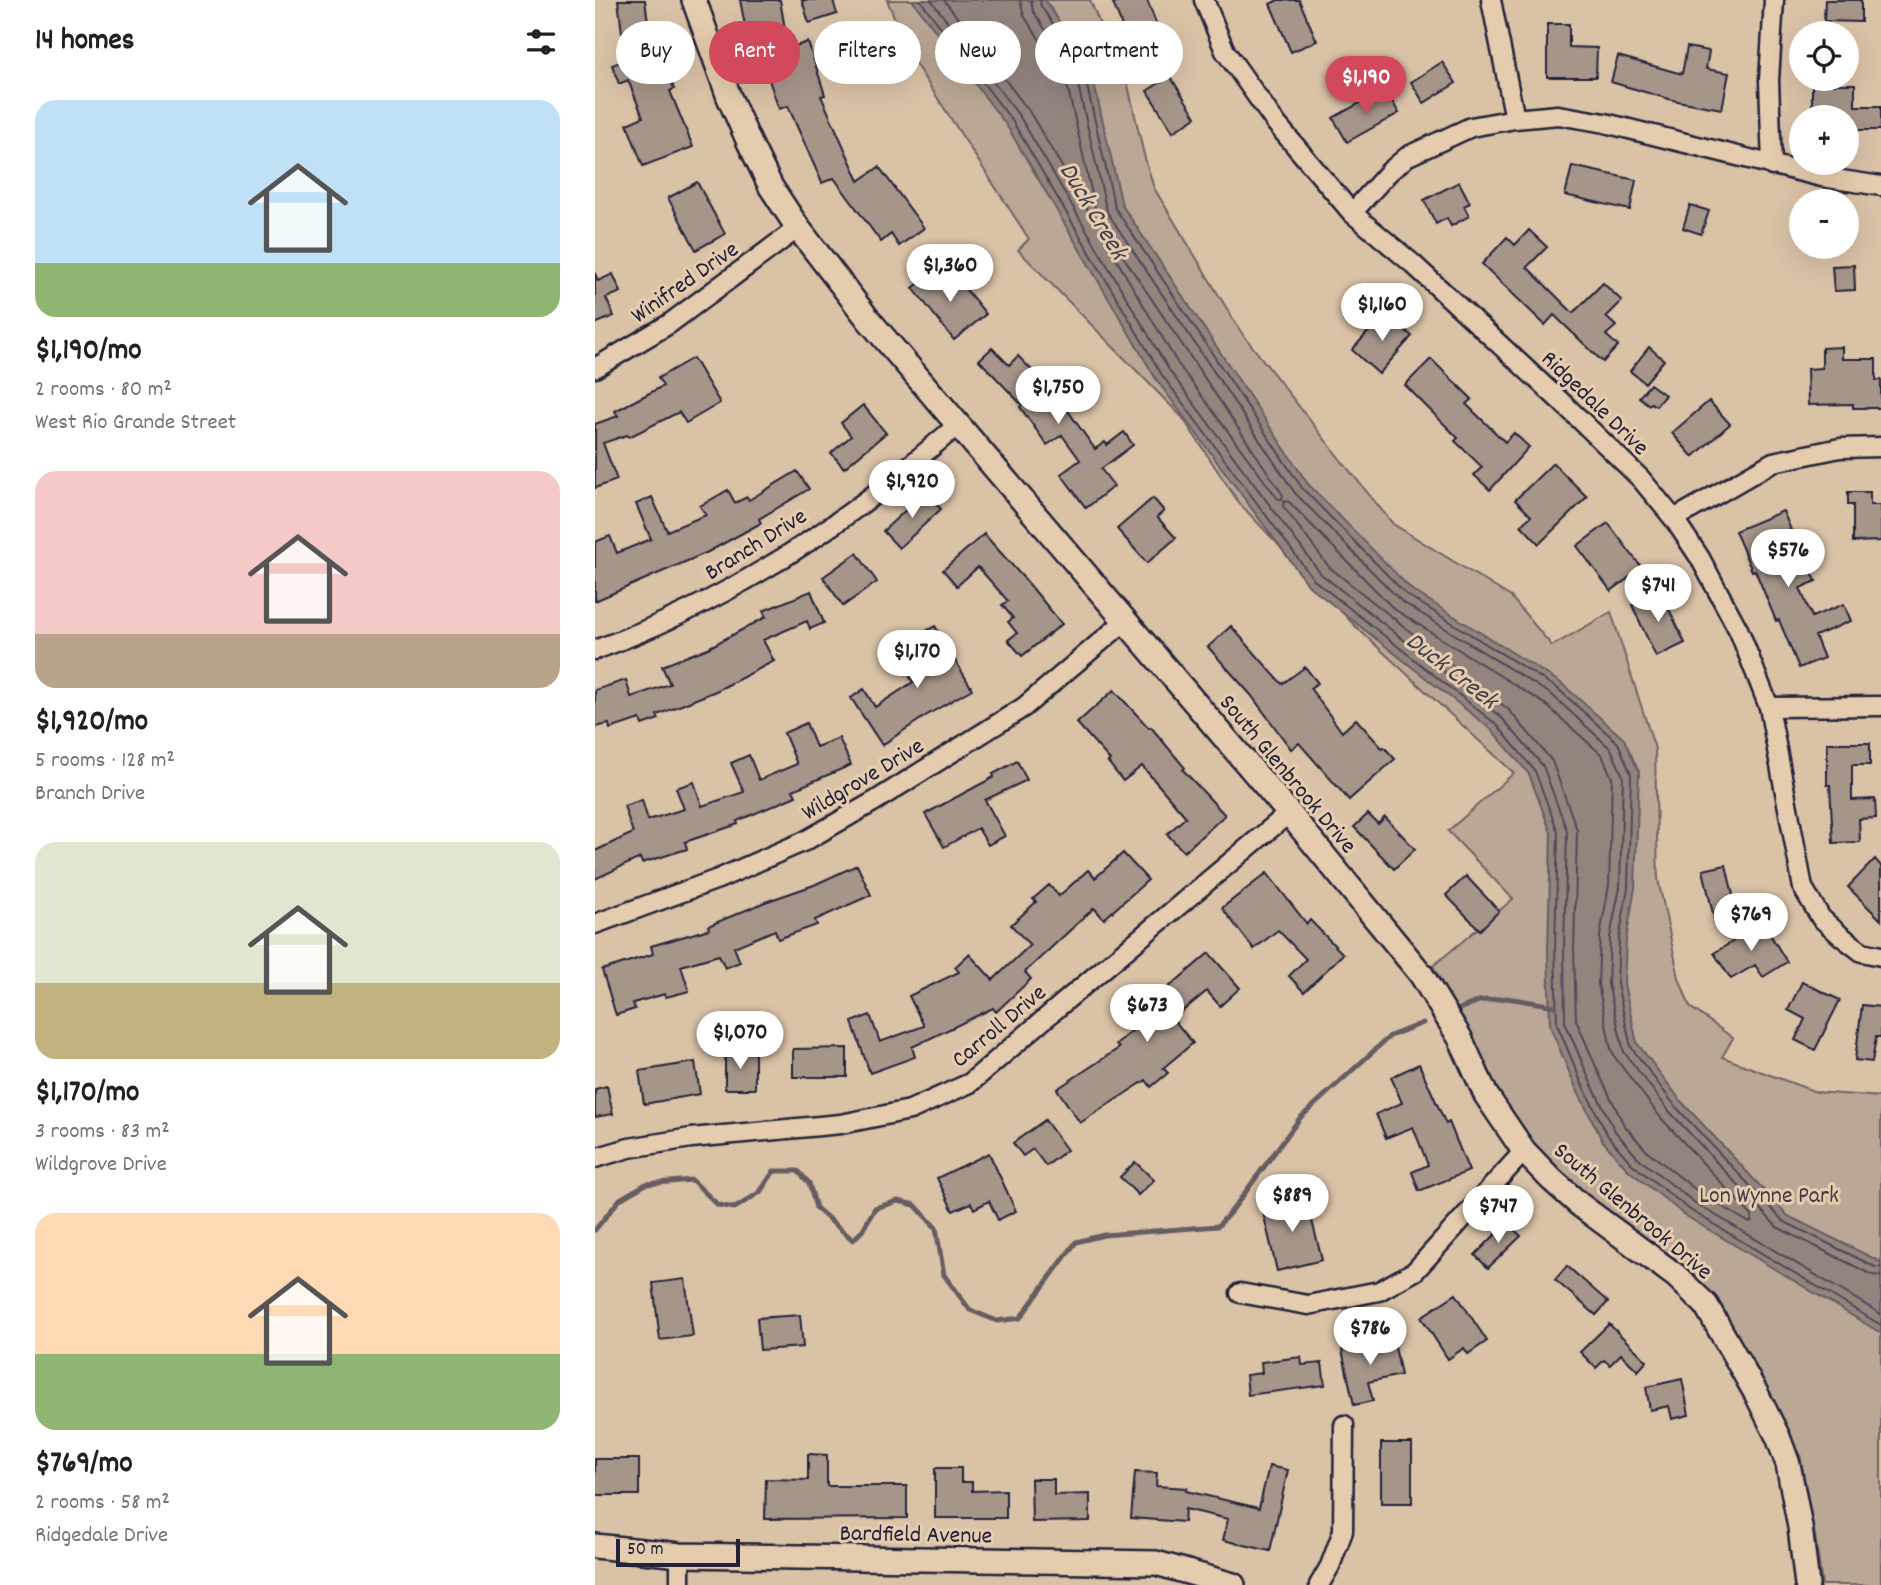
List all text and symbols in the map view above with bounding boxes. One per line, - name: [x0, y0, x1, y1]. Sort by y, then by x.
- text: 14 homes: [35, 21, 134, 64]
- chip: Buy: [616, 21, 695, 84]
- chip: Rent: [709, 21, 800, 84]
- chip: Filters: [814, 21, 921, 84]
- chip: New: [935, 21, 1021, 84]
- chip: Apartment: [1035, 21, 1183, 84]
- map controls: [1789, 21, 1859, 259]
- button: locate: [1789, 21, 1859, 91]
- icon: filters: [522, 23, 560, 61]
- pin: $1,190: [1309, 57, 1423, 116]
- text: $1,190: [1341, 62, 1391, 95]
- button: +: [1789, 105, 1859, 175]
- icon: home: [235, 145, 361, 271]
- water label: Duck Creek: [1048, 156, 1137, 270]
- button: −: [1789, 189, 1859, 259]
- street label: Winifred Drive: [625, 234, 746, 333]
- pin: $1,360: [893, 244, 1007, 304]
- text: $1,360: [922, 250, 978, 283]
- pin: $1,160: [1325, 284, 1439, 343]
- text: $1,160: [1357, 289, 1407, 322]
- text: $1,190/mo: [35, 331, 142, 374]
- street label: Ridgedale Drive: [1532, 344, 1656, 465]
- pin: $1,750: [1001, 366, 1115, 426]
- text: $1,750: [1031, 372, 1085, 405]
- text: 2 rooms · 80 m²: [35, 374, 172, 407]
- text: West Rio Grande Street: [35, 407, 236, 440]
- pin: $1,920: [855, 461, 969, 520]
- text: $1,920: [885, 466, 939, 499]
- street label: Branch Drive: [699, 501, 814, 590]
- icon: home: [235, 516, 361, 642]
- pin: $576: [1747, 530, 1829, 589]
- text: $576: [1767, 535, 1809, 568]
- pin: $741: [1617, 564, 1699, 624]
- text: $741: [1640, 570, 1676, 603]
- water label: Duck Creek: [1397, 624, 1507, 721]
- pin: $1,170: [860, 630, 974, 690]
- text: $1,170: [893, 636, 941, 669]
- street label: South Glenbrook Drive: [1210, 688, 1364, 862]
- text: $1,920/mo: [35, 702, 148, 745]
- street label: Wildgrove Drive: [796, 731, 931, 831]
- text: 5 rooms · 128 m²: [35, 745, 175, 778]
- text: Branch Drive: [35, 778, 145, 811]
- icon: home: [235, 887, 361, 1013]
- pin: $769: [1710, 894, 1792, 953]
- text: $769: [1730, 899, 1772, 932]
- street label: Carroll Drive: [945, 977, 1055, 1077]
- pin: $673: [1106, 984, 1188, 1044]
- text: $673: [1126, 990, 1168, 1023]
- pin: $1,070: [683, 1012, 797, 1071]
- text: $1,070: [713, 1017, 767, 1050]
- text: $1,170/mo: [35, 1073, 139, 1116]
- text: 3 rooms · 83 m²: [35, 1116, 170, 1149]
- street label: South Glenbrook Drive: [1545, 1135, 1719, 1289]
- text: Wildgrove Drive: [35, 1149, 167, 1182]
- pin: $889: [1251, 1174, 1333, 1234]
- text: $889: [1272, 1180, 1312, 1213]
- park label: Lon Wynne Park: [1699, 1180, 1839, 1214]
- pin: $747: [1457, 1186, 1539, 1245]
- text: $747: [1479, 1191, 1517, 1224]
- icon: home: [235, 1258, 361, 1384]
- pin: $786: [1329, 1308, 1411, 1367]
- text: $786: [1350, 1313, 1390, 1346]
- text: $769/mo: [35, 1444, 133, 1487]
- text: 2 rooms · 58 m²: [35, 1487, 170, 1520]
- street label: Bardfield Avenue: [839, 1518, 993, 1554]
- text: Ridgedale Drive: [35, 1520, 168, 1553]
- scale bar: [616, 1536, 740, 1568]
- text: 50 m: [627, 1537, 664, 1564]

